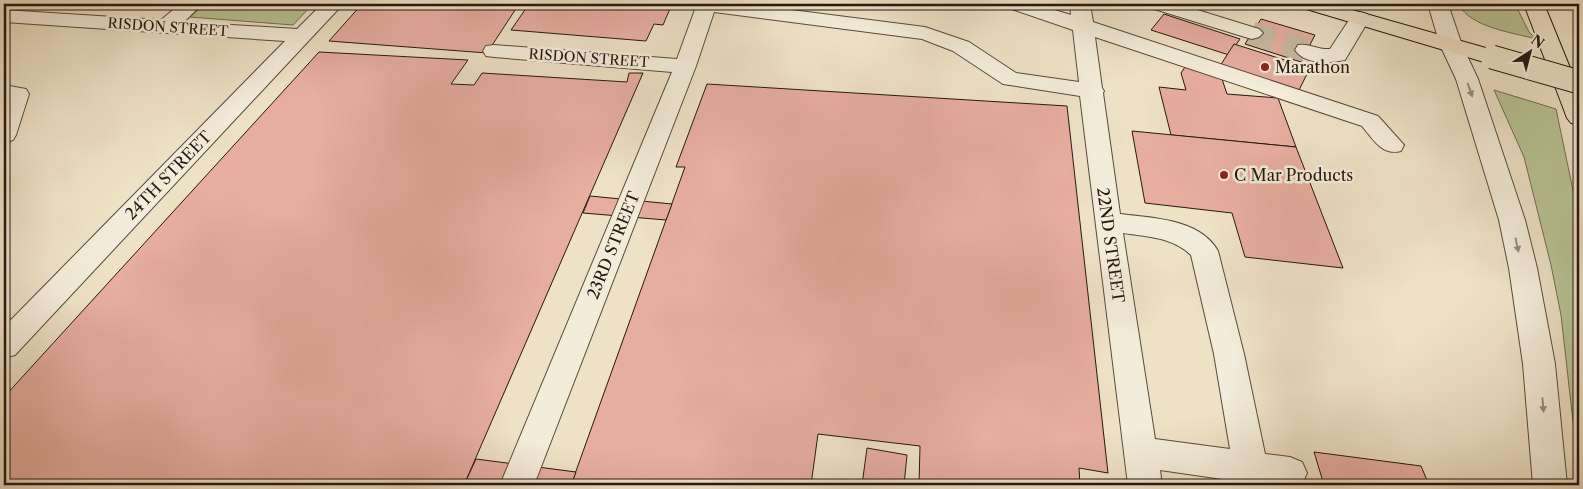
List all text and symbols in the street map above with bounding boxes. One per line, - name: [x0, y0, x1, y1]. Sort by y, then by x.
- street label: RISDON STREET: [107, 14, 229, 40]
- north arrow: [1506, 28, 1556, 78]
- text: N: [1527, 31, 1548, 52]
- street label: RISDON STREET: [528, 45, 650, 71]
- place label: Marathon: [1275, 57, 1350, 77]
- marker: Marathon: [1259, 61, 1271, 73]
- one-way arrow: [1467, 82, 1475, 97]
- street label: 24TH STREET: [121, 126, 215, 224]
- place label: C Mar Products: [1234, 165, 1353, 185]
- marker: C Mar Products: [1218, 169, 1230, 181]
- street label: 22ND STREET: [1093, 186, 1129, 304]
- street label: 23RD STREET: [582, 188, 644, 302]
- one-way arrow: [1514, 237, 1522, 253]
- one-way arrow: [1539, 398, 1547, 414]

